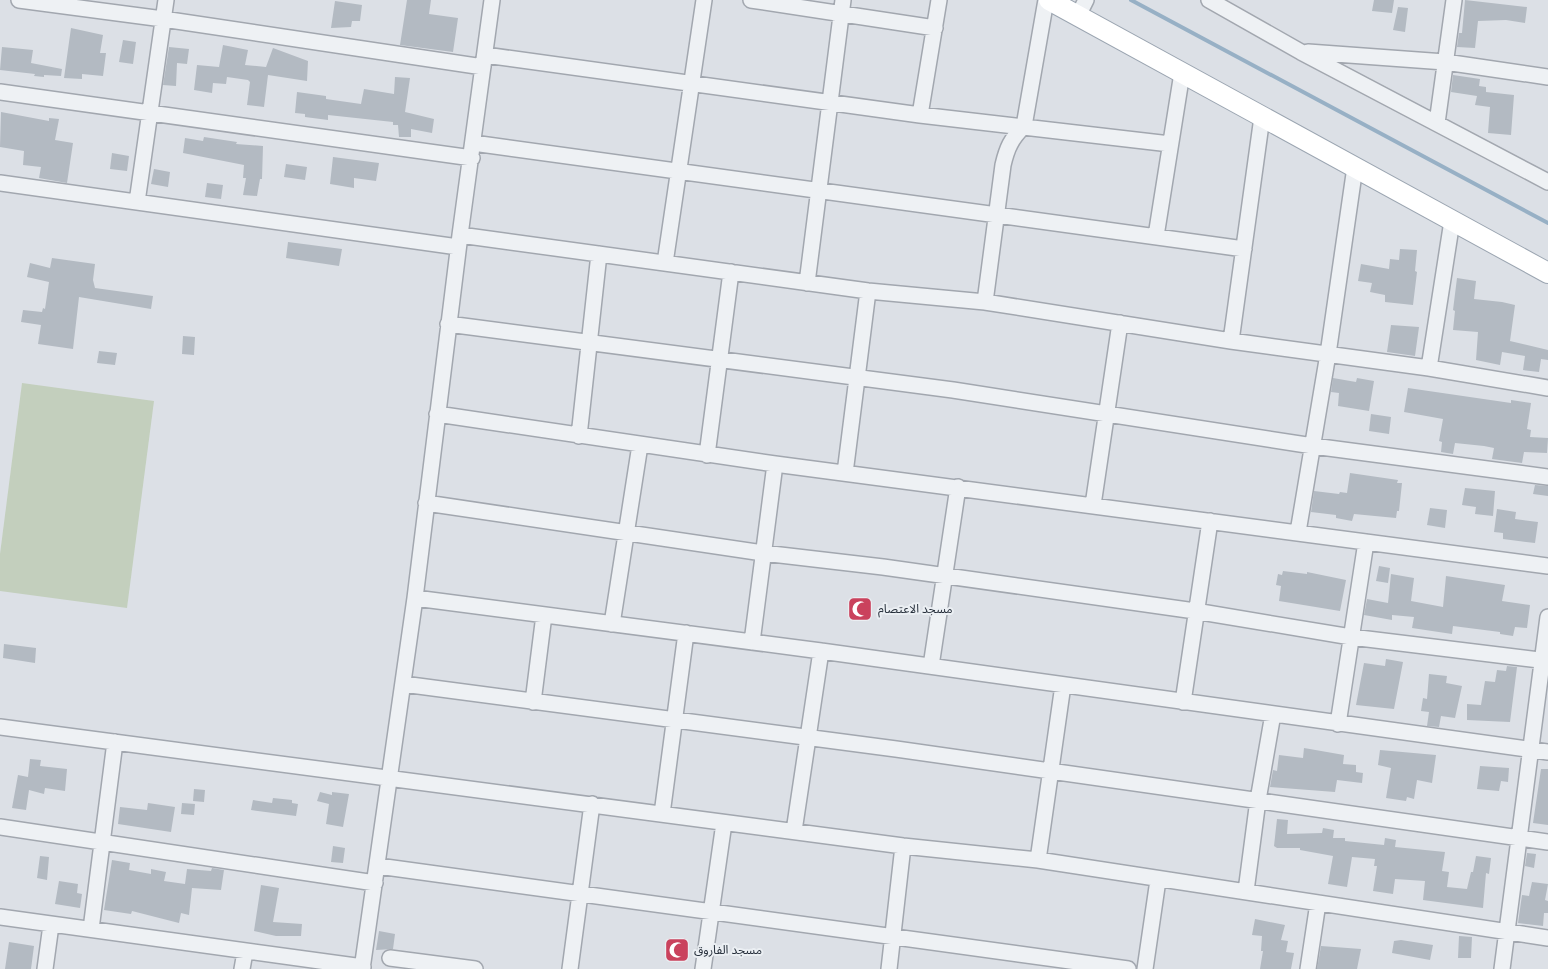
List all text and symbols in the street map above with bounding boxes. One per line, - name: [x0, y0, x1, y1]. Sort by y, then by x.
- mosque icon: مسجد الاعتصام: [847, 596, 873, 622]
- place label: مسجد الاعتصام: [878, 602, 953, 618]
- mosque icon: مسجد الفاروق: [664, 937, 690, 963]
- place label: مسجد الفاروق: [694, 943, 762, 957]

